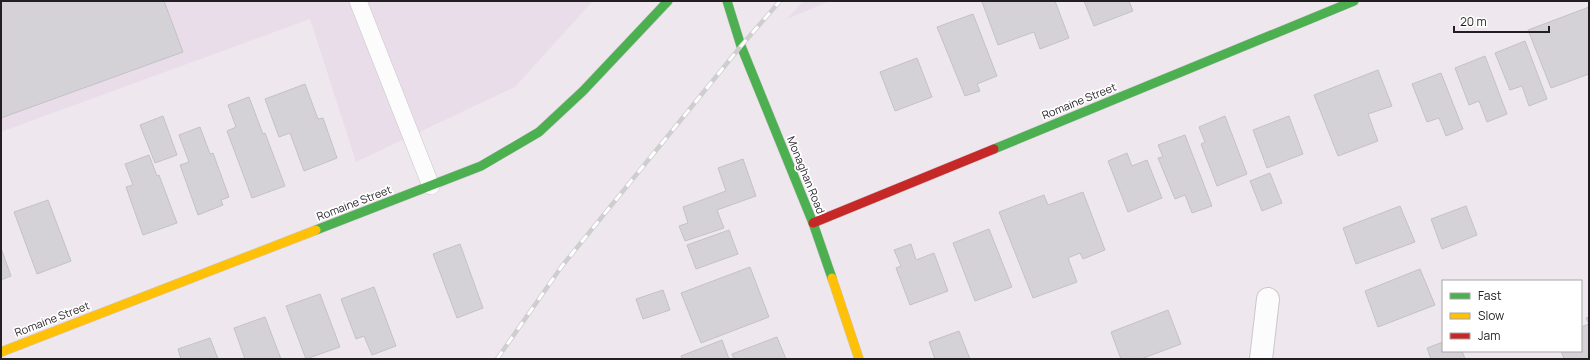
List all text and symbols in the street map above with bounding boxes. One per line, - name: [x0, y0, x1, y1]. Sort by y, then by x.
- scale bar: [1454, 8, 1549, 34]
- text: 20 m: [1460, 13, 1487, 30]
- street label: Romaine Street: [1039, 79, 1118, 122]
- street label: Monaghan Road: [784, 134, 829, 216]
- street label: Romaine Street: [314, 181, 393, 224]
- legend: [1442, 280, 1582, 352]
- text: Fast: [1478, 287, 1502, 304]
- street label: Romaine Street: [12, 297, 91, 340]
- text: Slow: [1478, 307, 1504, 324]
- text: Jam: [1478, 327, 1500, 344]

